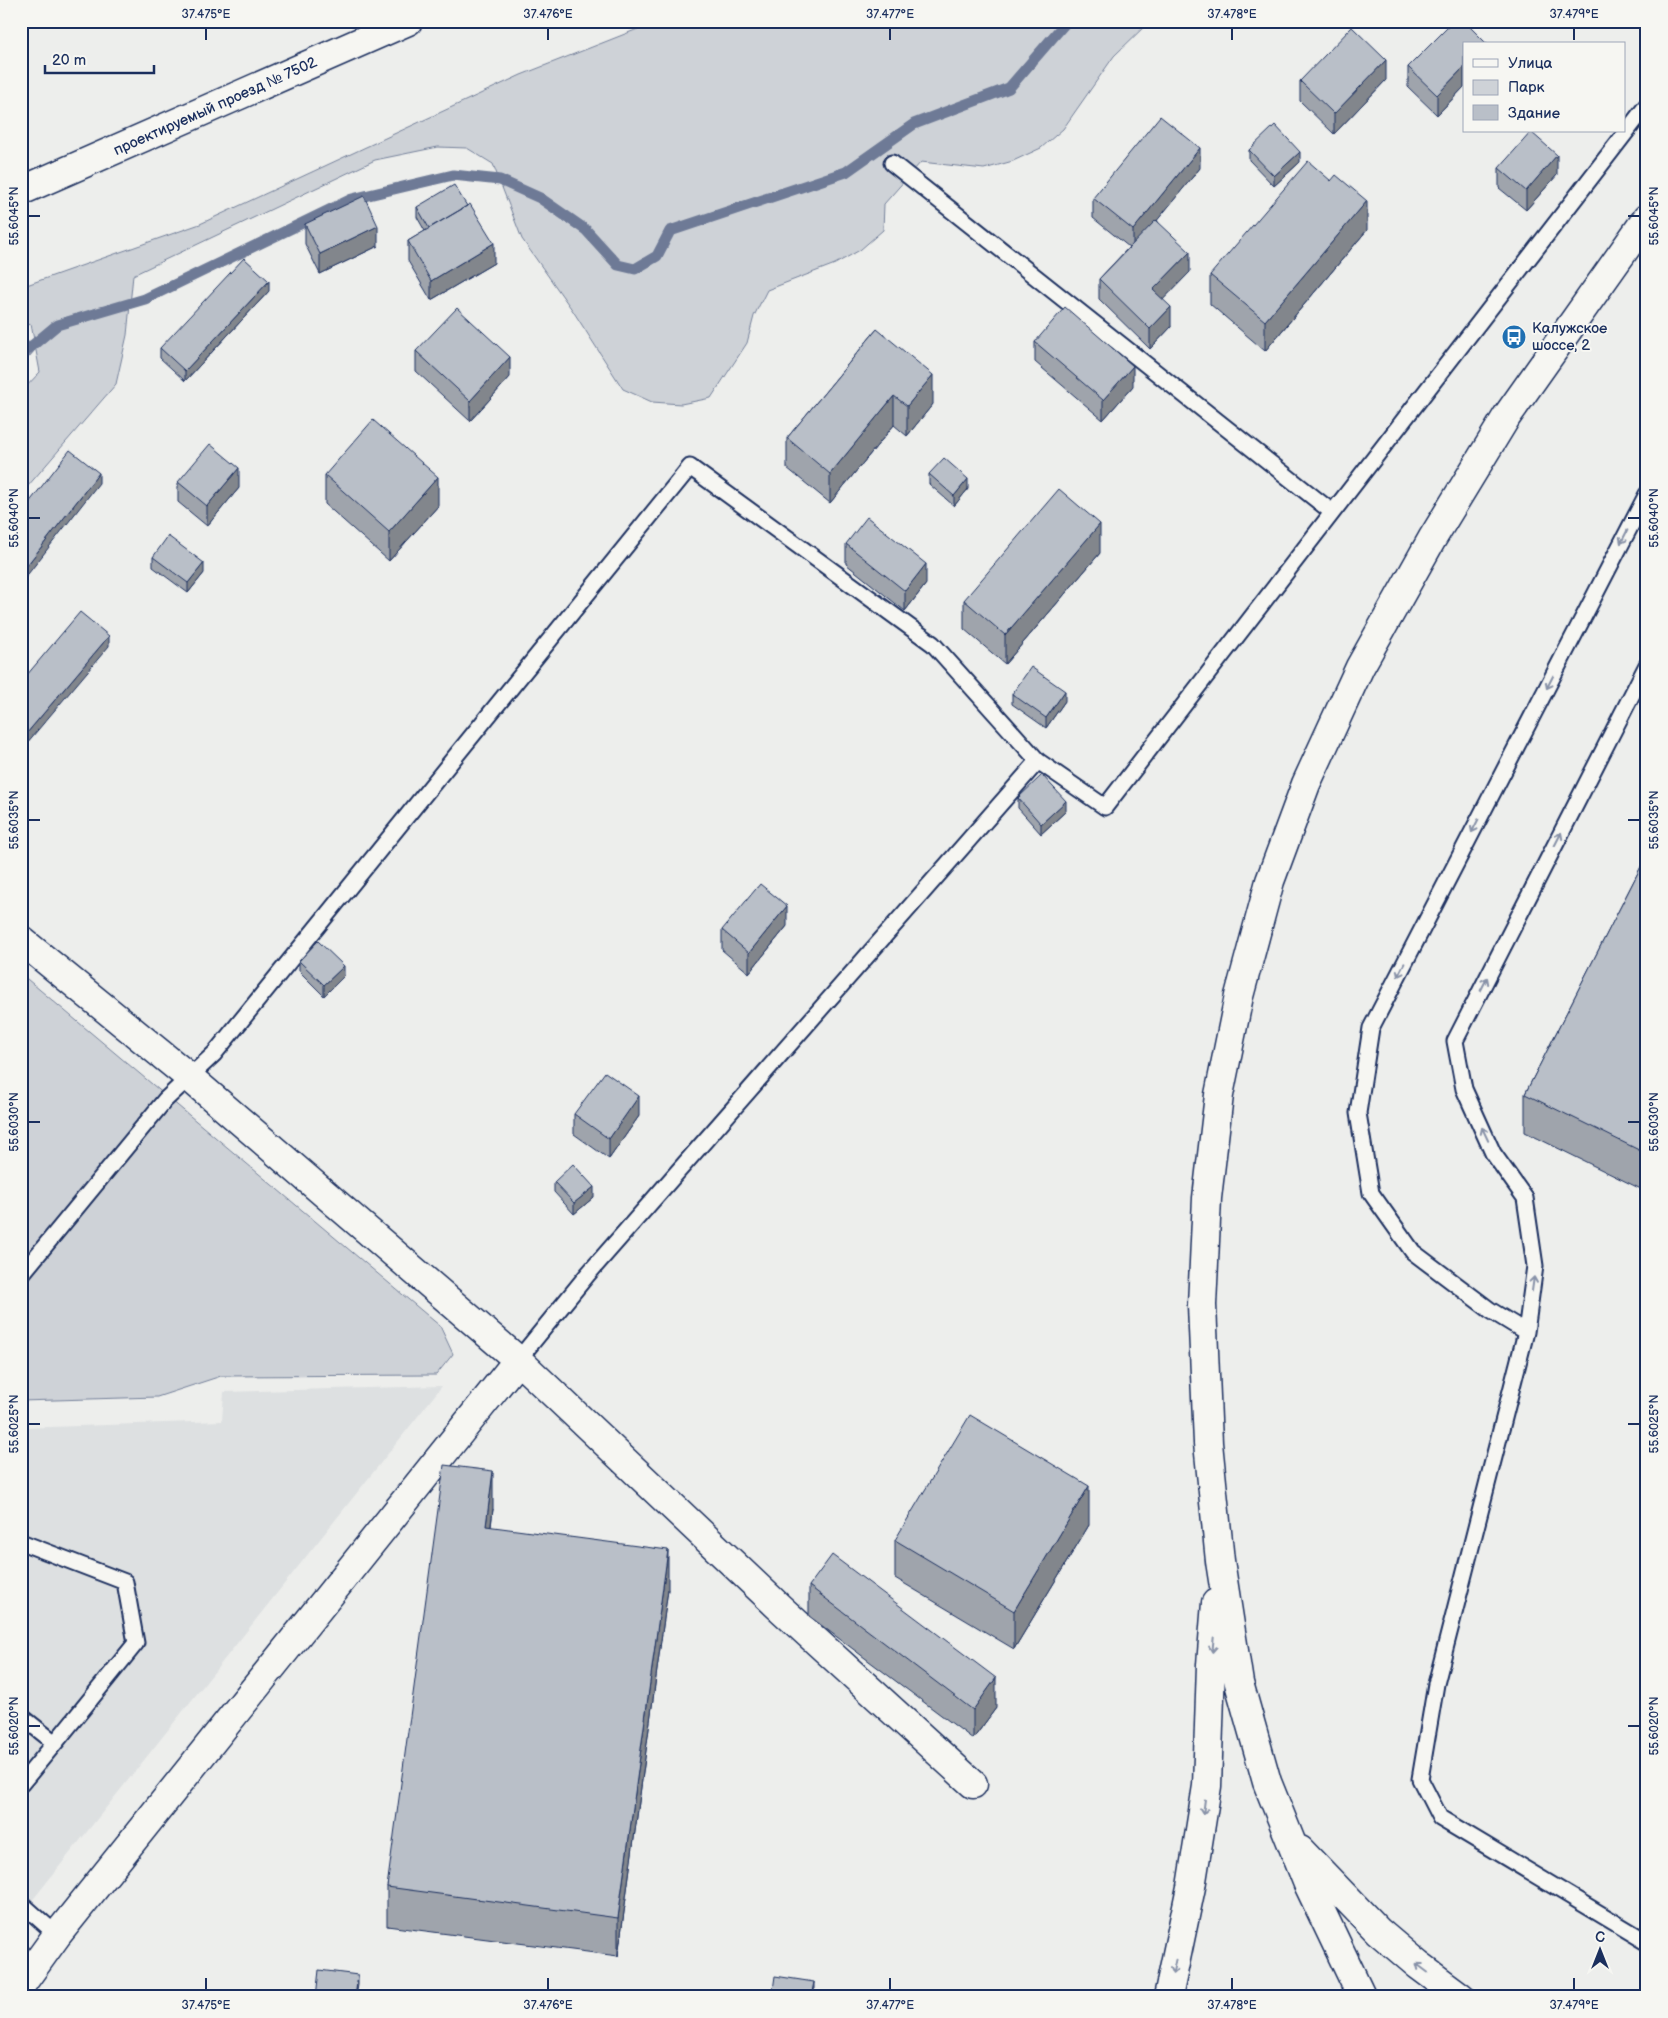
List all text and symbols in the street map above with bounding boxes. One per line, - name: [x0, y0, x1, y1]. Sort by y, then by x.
- text: 37.475°E: [182, 7, 231, 22]
- text: 37.476°E: [523, 7, 573, 22]
- text: 37.477°E: [866, 7, 914, 22]
- text: 37.478°E: [1207, 7, 1257, 22]
- text: 37.479°E: [1549, 7, 1599, 22]
- scale bar: [45, 42, 154, 74]
- legend: [1463, 42, 1626, 132]
- text: 20 m: [52, 51, 86, 70]
- street label: проектируемый проезд № 7502: [110, 53, 320, 160]
- text: Улица: [1508, 54, 1553, 73]
- text: Парк: [1508, 78, 1545, 97]
- text: Здание: [1508, 104, 1560, 123]
- text: 55.6045°N: [7, 186, 22, 246]
- text: 55.6045°N: [1647, 186, 1662, 246]
- place label: Калужское шоссе, 2: [1532, 319, 1607, 355]
- bus stop icon: Калужское шоссе, 2: [1501, 324, 1527, 350]
- text: 55.6040°N: [7, 488, 22, 548]
- text: 55.6040°N: [1647, 488, 1662, 548]
- one-way arrow: [1619, 529, 1628, 544]
- one-way arrow: [1545, 674, 1555, 689]
- text: 55.6035°N: [7, 790, 22, 850]
- text: 55.6035°N: [1647, 790, 1662, 850]
- one-way arrow: [1470, 818, 1479, 833]
- one-way arrow: [1554, 832, 1563, 847]
- one-way arrow: [1396, 963, 1406, 978]
- one-way arrow: [1480, 977, 1489, 992]
- text: 55.6030°N: [7, 1092, 22, 1152]
- text: 55.6030°N: [1647, 1092, 1662, 1152]
- one-way arrow: [1480, 1127, 1489, 1142]
- one-way arrow: [1528, 1277, 1538, 1293]
- text: 55.6025°N: [7, 1395, 22, 1453]
- text: 55.6025°N: [1647, 1395, 1662, 1453]
- one-way arrow: [1208, 1637, 1218, 1653]
- text: 55.6020°N: [7, 1696, 22, 1756]
- text: 55.6020°N: [1647, 1696, 1662, 1756]
- one-way arrow: [1199, 1799, 1209, 1815]
- north arrow: [1576, 1926, 1626, 1976]
- text: С: [1595, 1929, 1605, 1946]
- one-way arrow: [1169, 1958, 1178, 1974]
- one-way arrow: [1415, 1963, 1429, 1973]
- text: 37.475°E: [182, 1998, 231, 2013]
- text: 37.476°E: [523, 1998, 573, 2013]
- text: 37.477°E: [866, 1998, 914, 2013]
- text: 37.478°E: [1207, 1998, 1257, 2013]
- text: 37.479°E: [1549, 1998, 1599, 2013]

